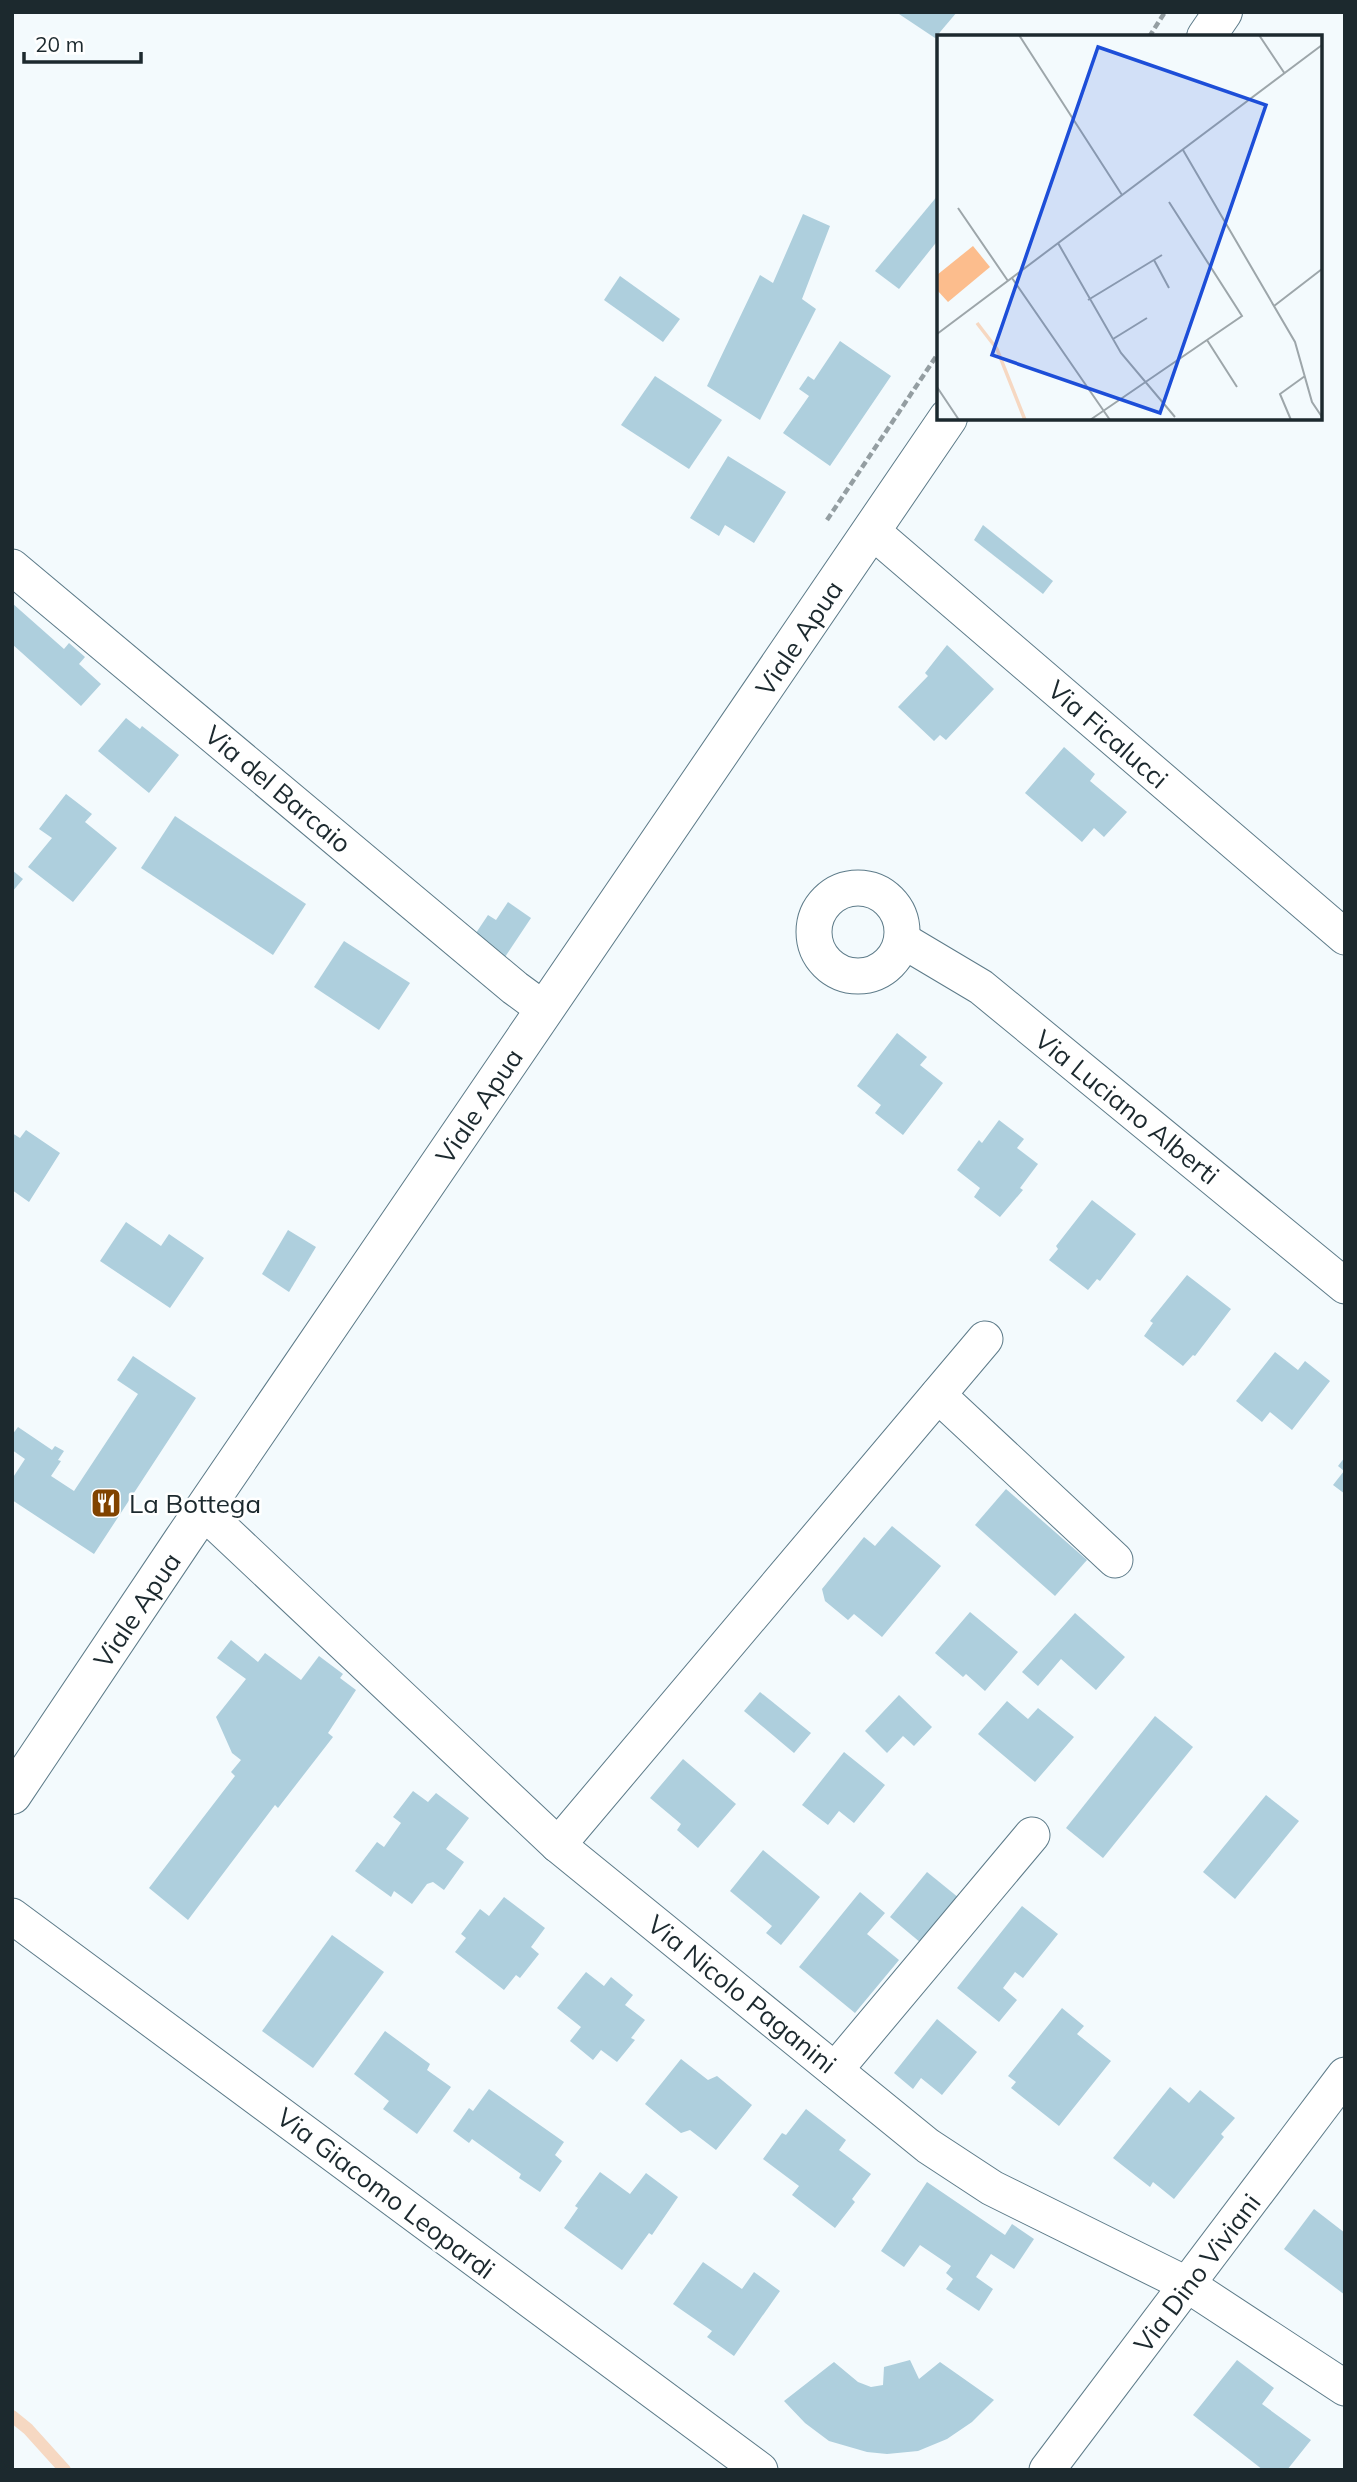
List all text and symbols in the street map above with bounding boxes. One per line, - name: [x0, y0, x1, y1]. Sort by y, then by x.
- scale bar: [24, 21, 142, 65]
- text: 20 m: [35, 31, 84, 57]
- inset map: [937, 35, 1322, 420]
- street label: Viale Apua: [748, 574, 850, 702]
- street label: Via Ficalucci: [1041, 673, 1175, 795]
- street label: Via del Barcaio: [198, 718, 358, 860]
- street label: Via Luciano Alberti: [1028, 1023, 1226, 1191]
- street label: Viale Apua: [428, 1042, 530, 1170]
- restaurant icon: La Bottega: [89, 1486, 123, 1520]
- place label: La Bottega: [129, 1487, 261, 1520]
- street label: Viale Apua: [86, 1546, 188, 1674]
- street label: Via Nicolo Paganini: [641, 1908, 843, 2080]
- street label: Via Giacomo Leopardi: [270, 2100, 502, 2286]
- street label: Via Dino Viviani: [1126, 2187, 1268, 2359]

